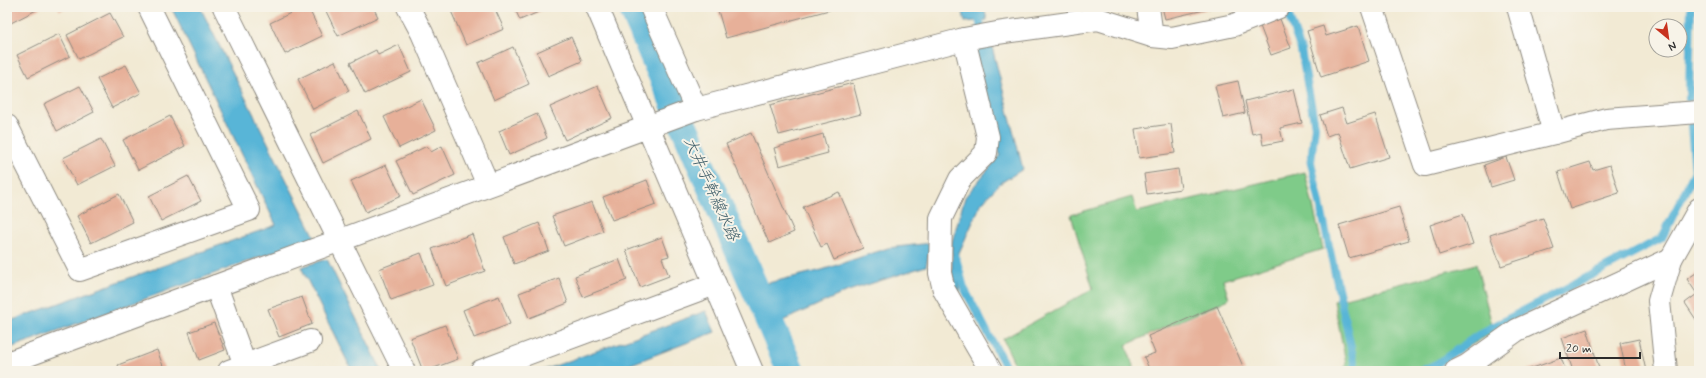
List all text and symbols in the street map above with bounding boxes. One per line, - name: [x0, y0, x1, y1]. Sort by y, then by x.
- north arrow: [1648, 18, 1688, 58]
- text: N: [1666, 38, 1679, 54]
- water label: 大井手幹線水路: [679, 134, 744, 245]
- scale bar: [1560, 334, 1640, 360]
- text: 20 m: [1566, 341, 1592, 357]

